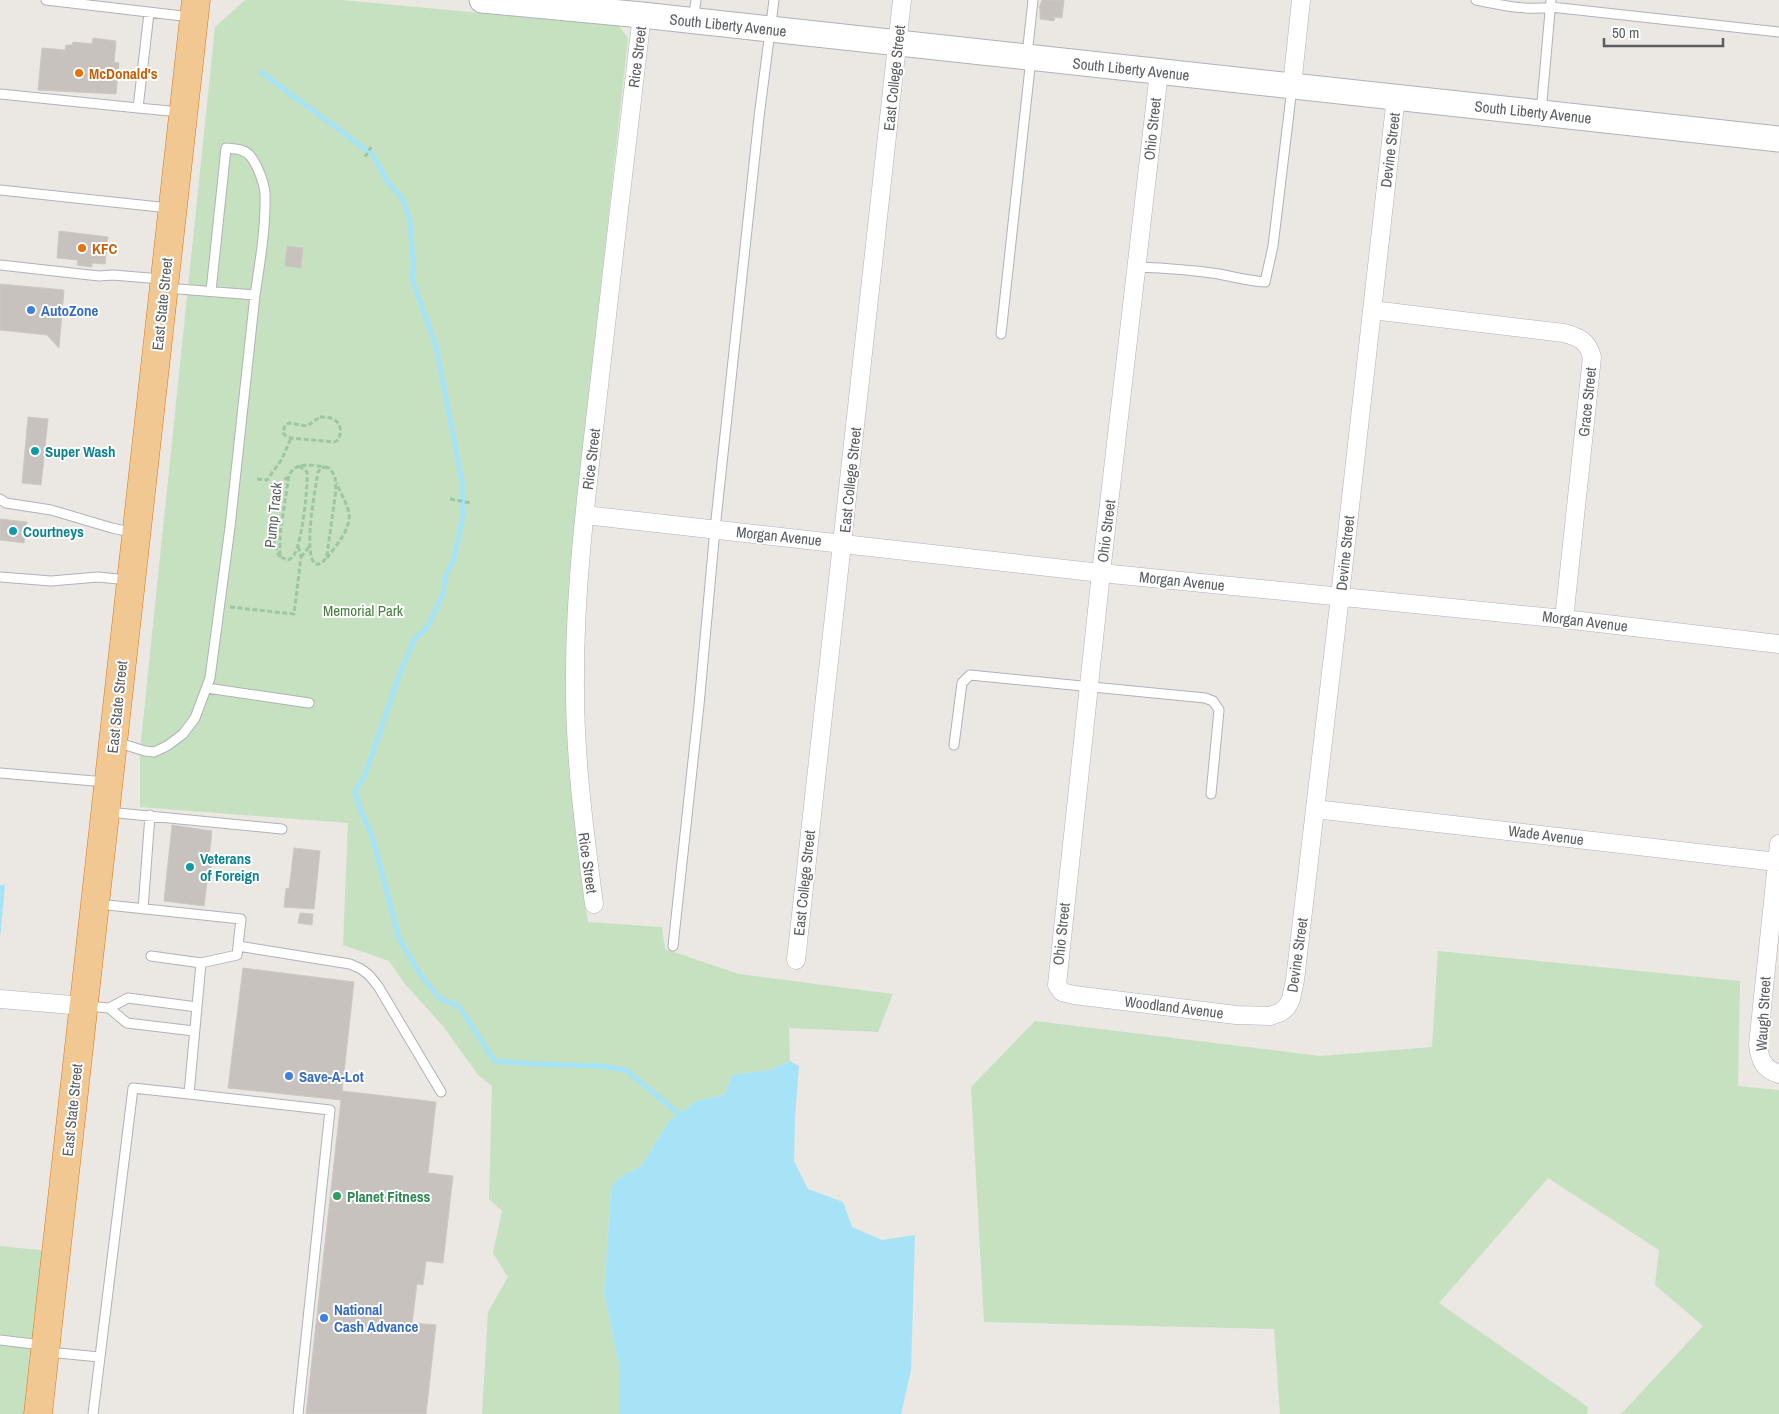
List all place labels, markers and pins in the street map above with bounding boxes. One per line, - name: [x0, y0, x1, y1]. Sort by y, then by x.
- place label: McDonald's: [89, 63, 158, 84]
- marker: McDonald's: [73, 67, 85, 79]
- place label: KFC: [92, 238, 117, 259]
- marker: KFC: [76, 242, 88, 254]
- place label: AutoZone: [41, 300, 99, 321]
- marker: AutoZone: [25, 304, 37, 316]
- place label: Super Wash: [45, 441, 116, 462]
- marker: Super Wash: [29, 445, 41, 457]
- place label: Courtneys: [23, 521, 84, 542]
- marker: Courtneys: [7, 525, 19, 537]
- place label: Veterans of Foreign: [200, 848, 260, 886]
- marker: Veterans of Foreign: [184, 861, 196, 873]
- place label: Save-A-Lot: [299, 1066, 364, 1087]
- marker: Save-A-Lot: [283, 1070, 295, 1082]
- place label: Planet Fitness: [347, 1186, 431, 1207]
- marker: Planet Fitness: [331, 1190, 343, 1202]
- place label: National Cash Advance: [334, 1299, 418, 1337]
- marker: National Cash Advance: [318, 1312, 330, 1324]

